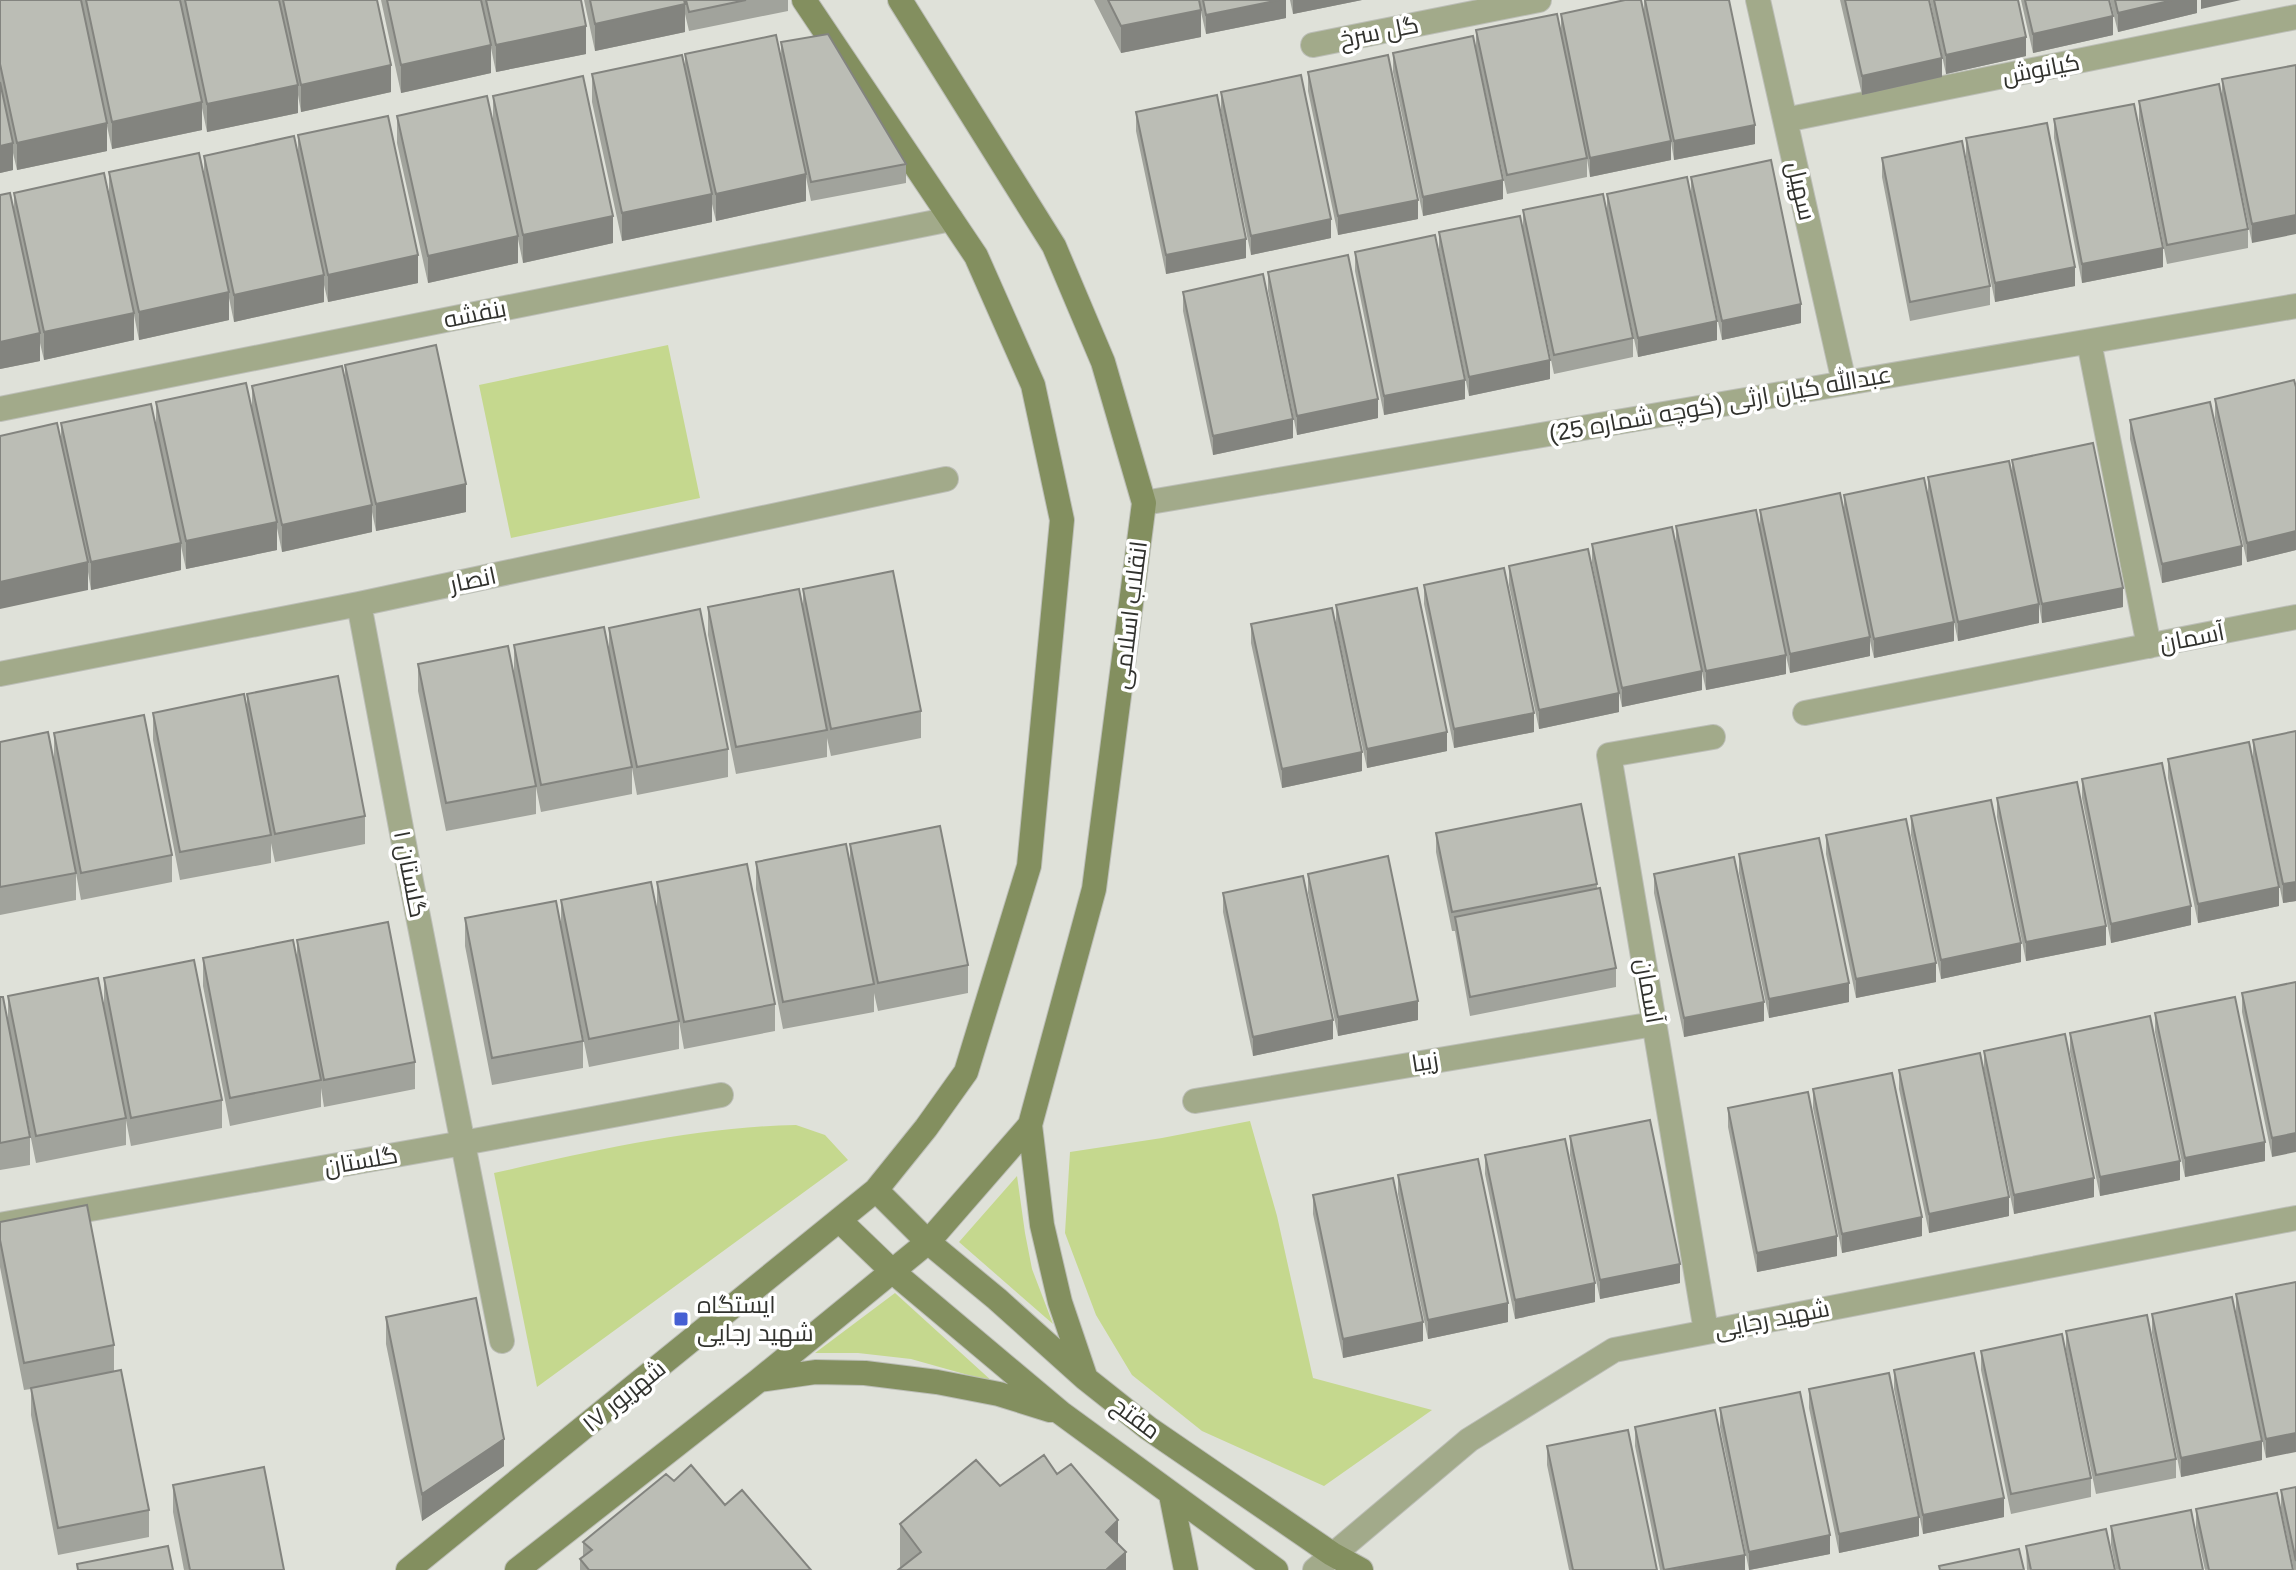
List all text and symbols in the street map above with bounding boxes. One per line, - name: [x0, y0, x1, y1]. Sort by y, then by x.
- street label: گل سرخ: [1337, 11, 1421, 55]
- street label: کیانوش: [2000, 48, 2082, 90]
- street label: سهیل: [1781, 159, 1821, 223]
- street label: بنفشه: [441, 294, 509, 333]
- street label: عبدالله کیان ارثی (کوچه شماره 25): [1546, 358, 1894, 450]
- street label: انقلاب اسلامی: [1107, 539, 1153, 691]
- street label: انصار: [445, 561, 499, 598]
- street label: آسمان: [2157, 618, 2227, 658]
- street label: گلستان ۱: [388, 828, 432, 920]
- street label: آسمان: [1630, 956, 1669, 1026]
- street label: زیبا: [1410, 1046, 1440, 1077]
- street label: گلستان: [322, 1141, 400, 1181]
- place label: ایستگاه شهید رجایی: [697, 1291, 814, 1347]
- street label: شهید رجایی: [1712, 1294, 1832, 1344]
- marker: ایستگاه شهید رجایی: [672, 1310, 690, 1328]
- street label: ۱۷ شهریور: [577, 1354, 671, 1438]
- street label: مفتح: [1105, 1391, 1166, 1447]

